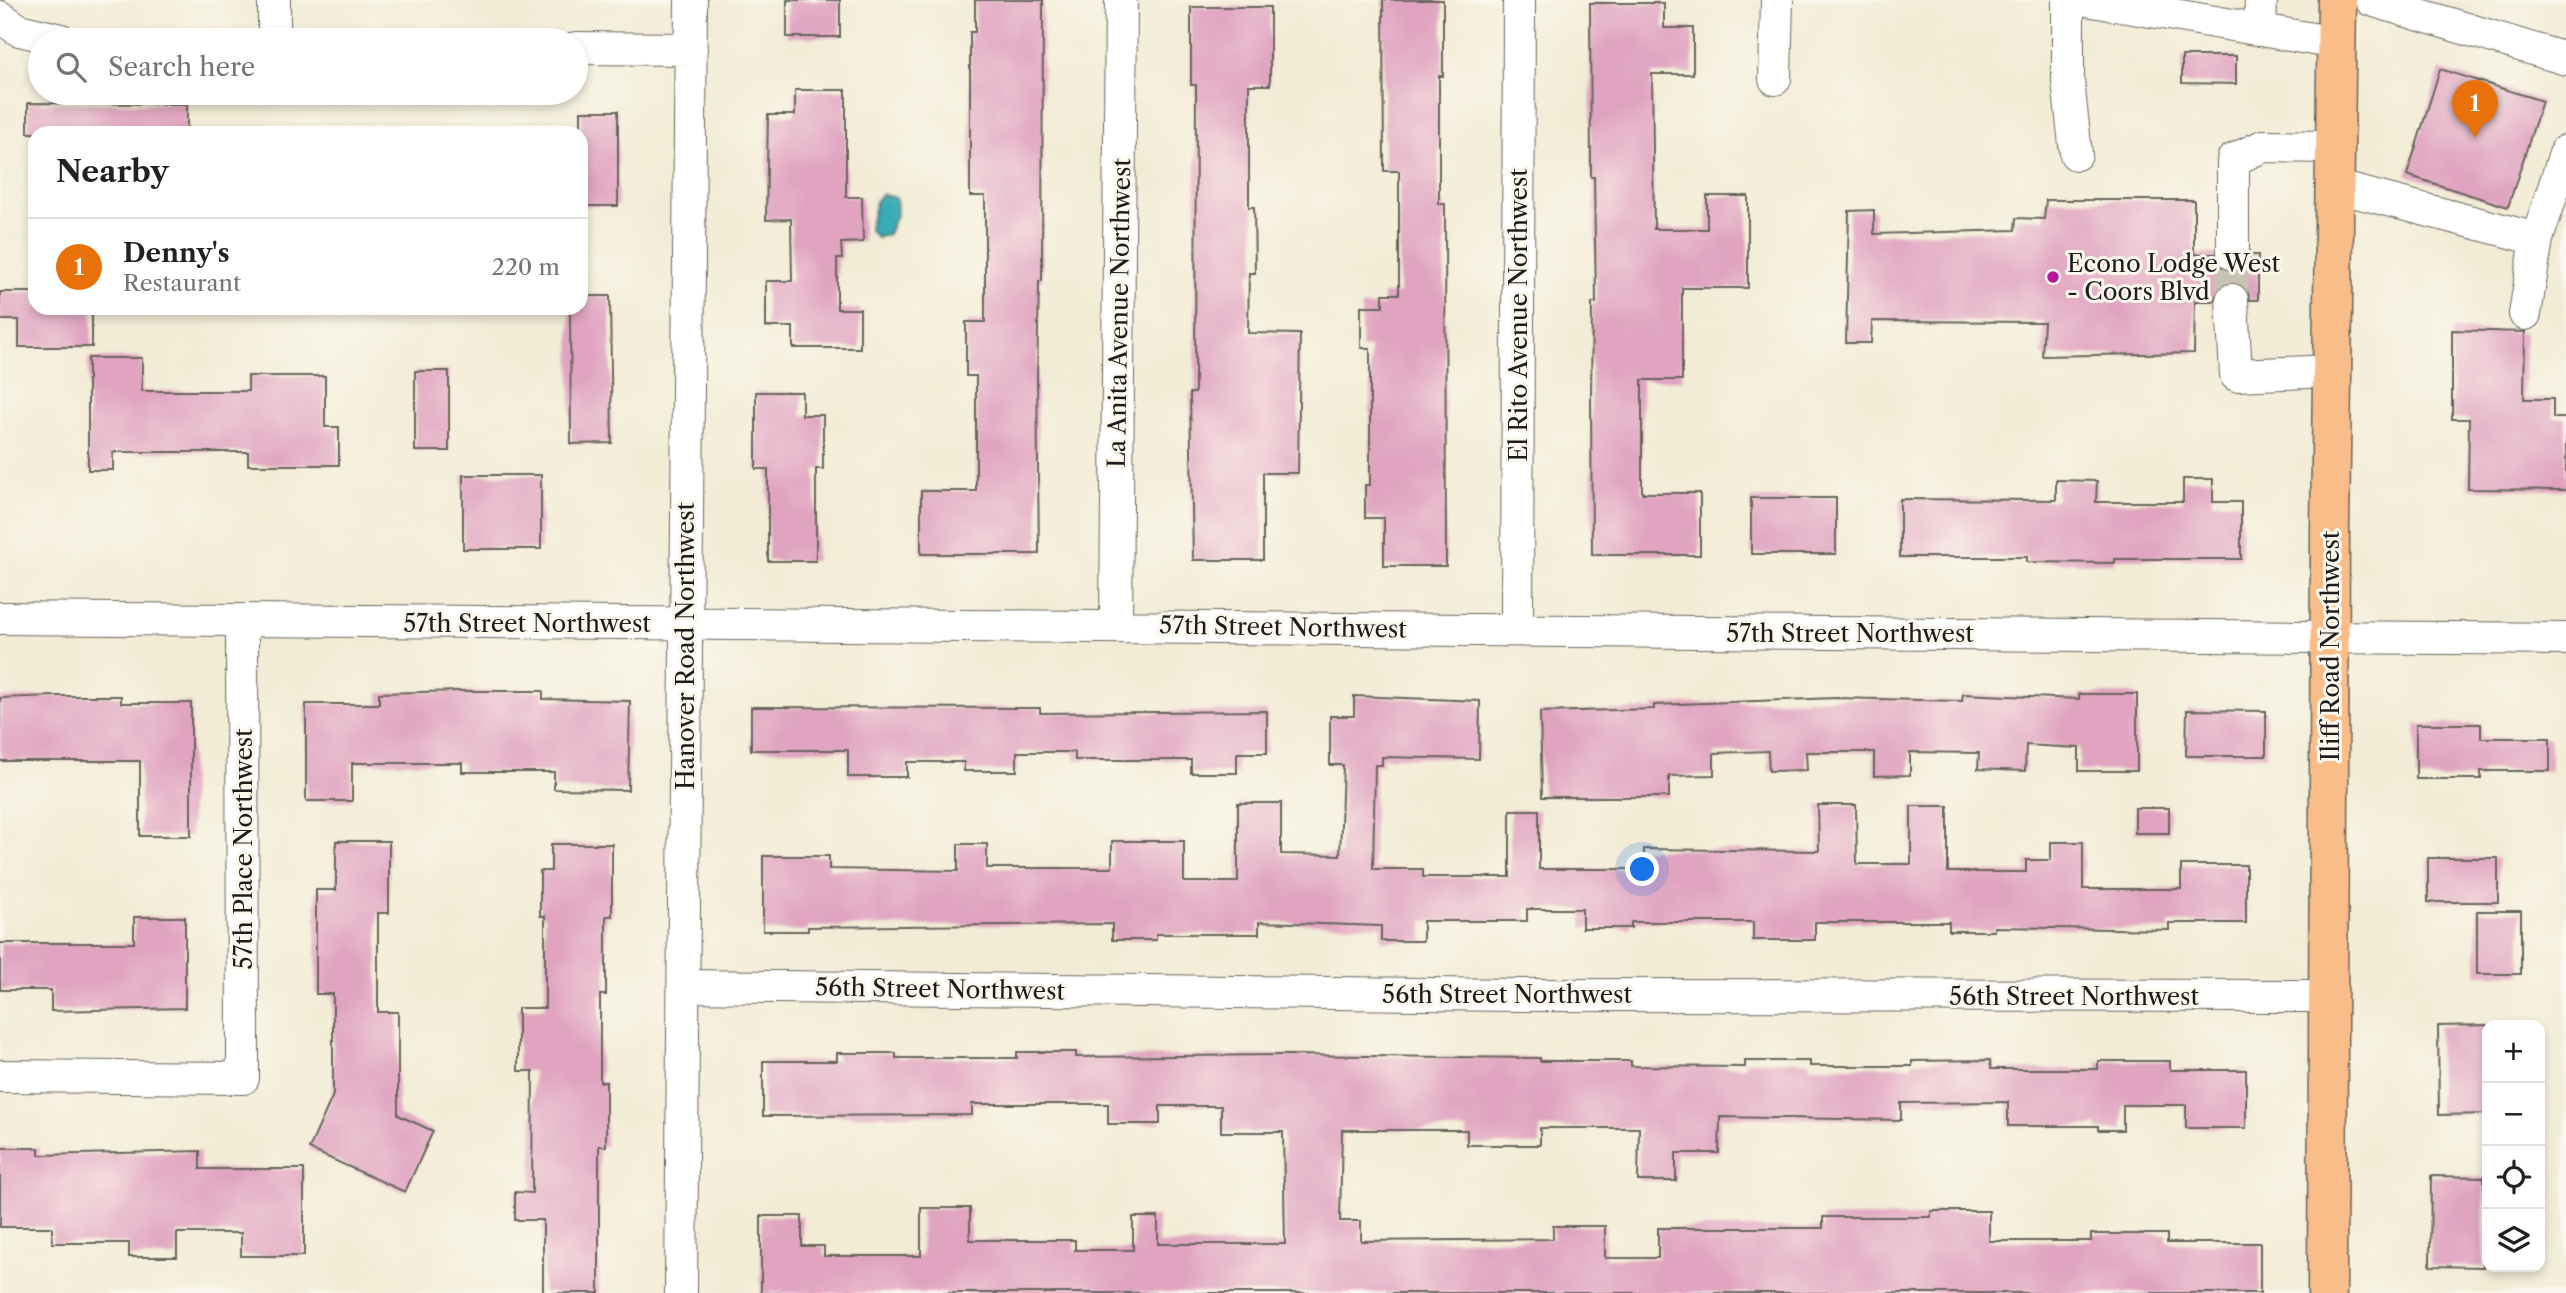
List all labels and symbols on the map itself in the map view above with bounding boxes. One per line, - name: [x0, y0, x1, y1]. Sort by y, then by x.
- pin: 1: [2452, 80, 2498, 138]
- street label: La Anita Avenue Northwest: [1102, 157, 1136, 468]
- street label: El Rito Avenue Northwest: [1504, 168, 1533, 462]
- place label: Econo Lodge West - Coors Blvd: [2067, 249, 2281, 306]
- marker: Econo Lodge West - Coors Blvd: [2045, 269, 2061, 285]
- street label: Hanover Road Northwest: [671, 501, 700, 790]
- street label: Iliff Road Northwest: [2316, 530, 2345, 761]
- street label: 57th Street Northwest: [403, 609, 651, 638]
- street label: 57th Street Northwest: [1159, 610, 1408, 644]
- street label: 57th Street Northwest: [1726, 619, 1974, 648]
- street label: 57th Place Northwest: [229, 728, 258, 970]
- your location: [1625, 852, 1659, 886]
- street label: 56th Street Northwest: [815, 972, 1066, 1006]
- street label: 56th Street Northwest: [1382, 980, 1632, 1009]
- street label: 56th Street Northwest: [1949, 982, 2199, 1011]

